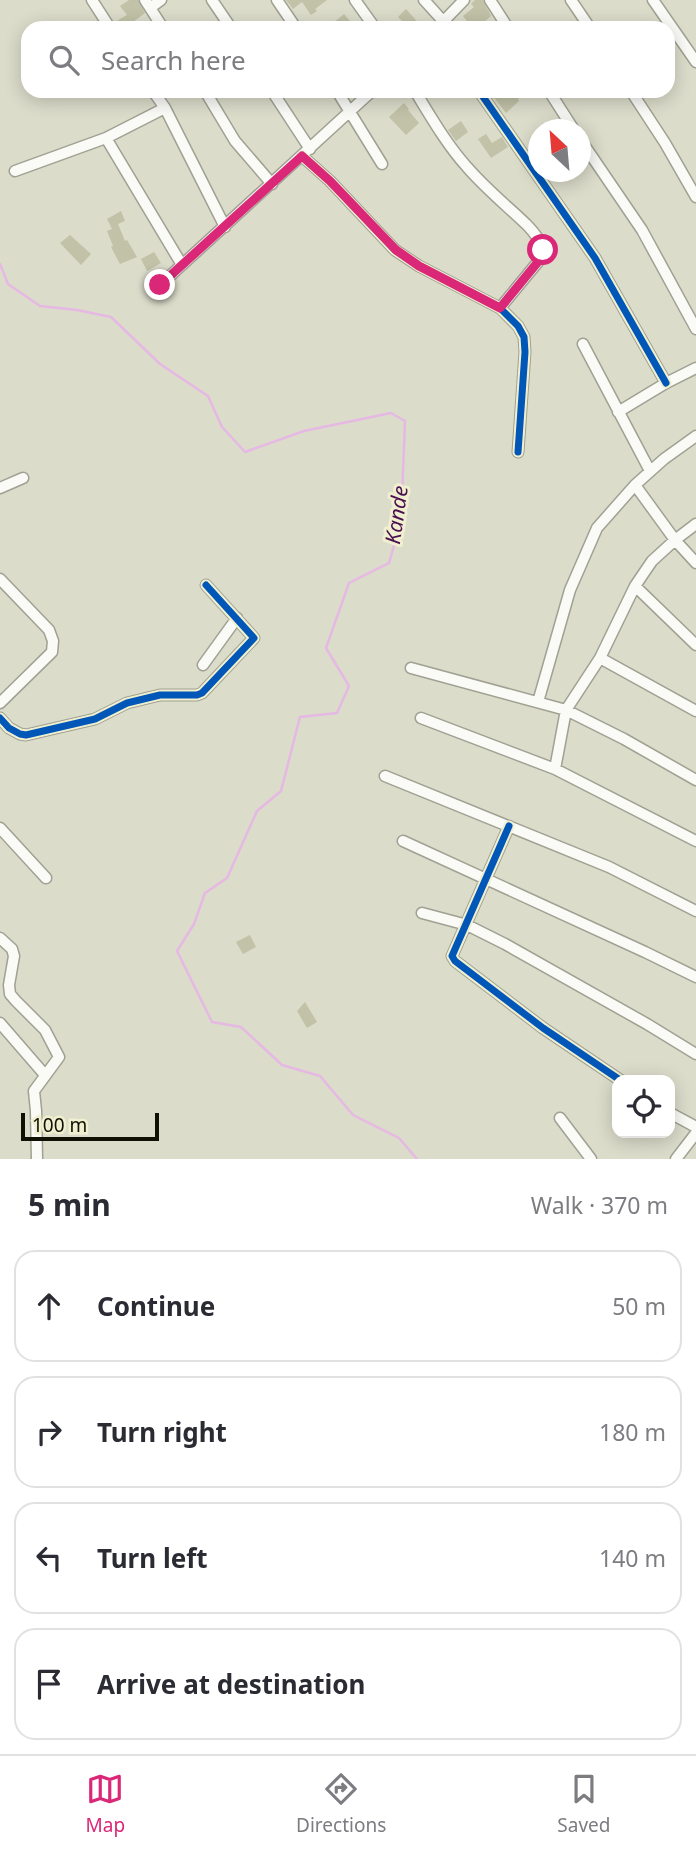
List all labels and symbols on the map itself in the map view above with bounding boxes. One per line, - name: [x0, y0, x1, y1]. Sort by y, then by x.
- north arrow: [528, 119, 591, 182]
- route start: [527, 234, 558, 265]
- route end: [144, 269, 175, 300]
- water label: Kande: [378, 484, 414, 546]
- scale bar: [21, 1110, 159, 1142]

